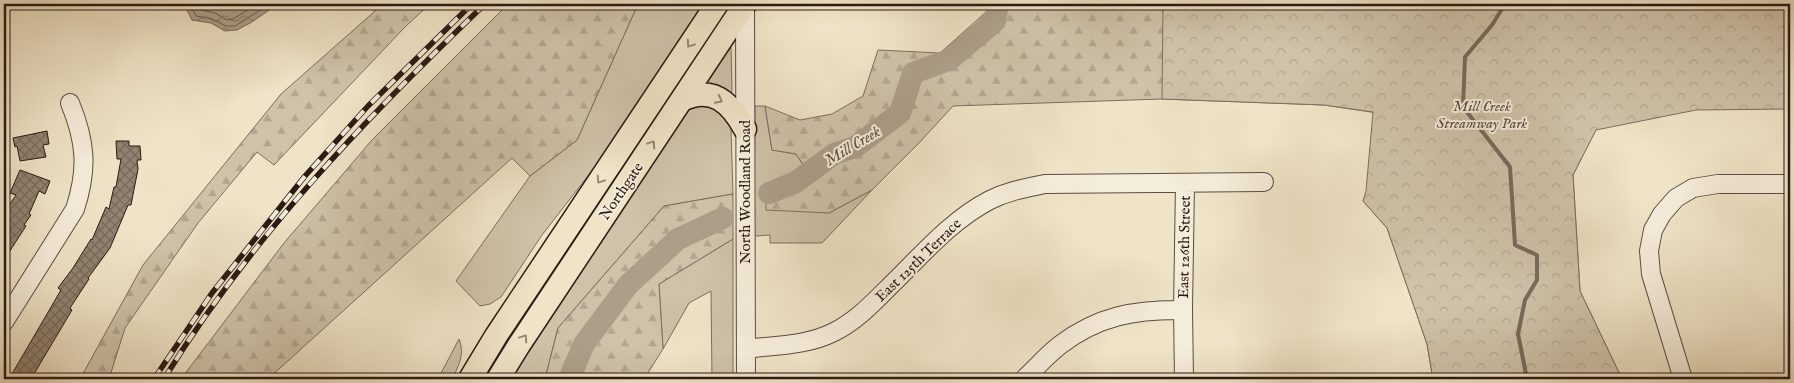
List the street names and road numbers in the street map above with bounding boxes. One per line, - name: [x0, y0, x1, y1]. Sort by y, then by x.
- street label: North Woodland Road: [736, 119, 755, 264]
- street label: Northgate: [595, 159, 648, 224]
- street label: East 126th Street: [1174, 195, 1195, 299]
- street label: East 125th Terrace: [871, 214, 965, 306]

